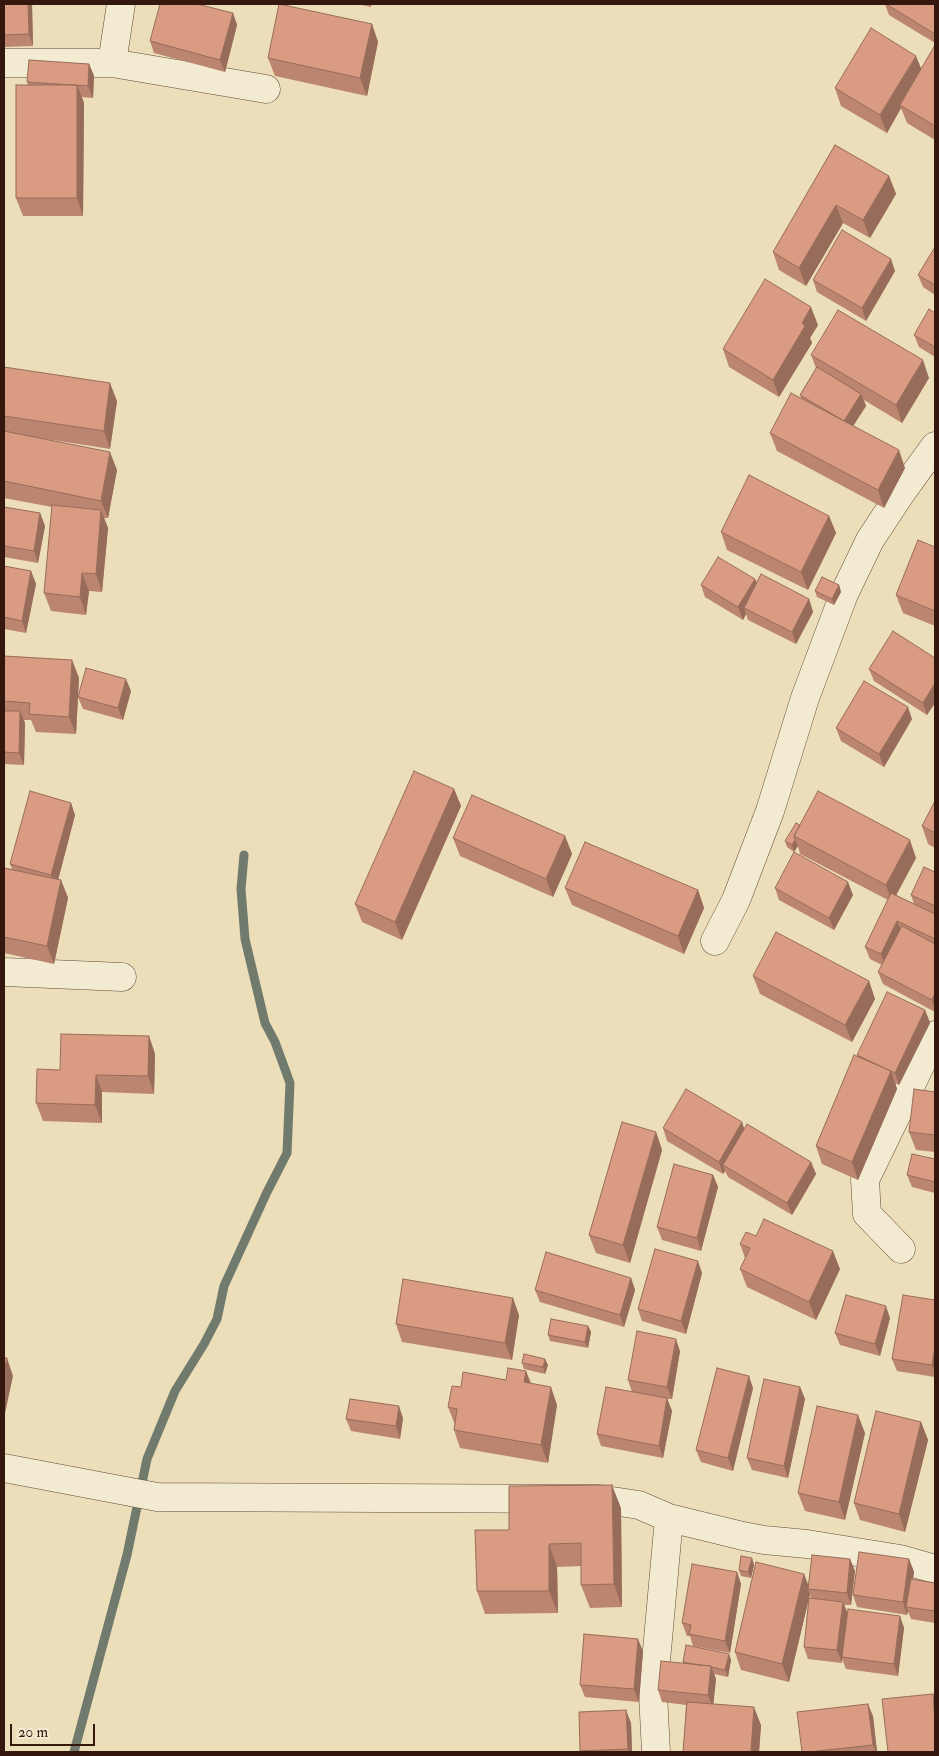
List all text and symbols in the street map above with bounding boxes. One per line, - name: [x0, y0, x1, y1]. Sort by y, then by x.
- scale bar: [12, 1714, 98, 1746]
- text: 20 m: [18, 1723, 48, 1742]

